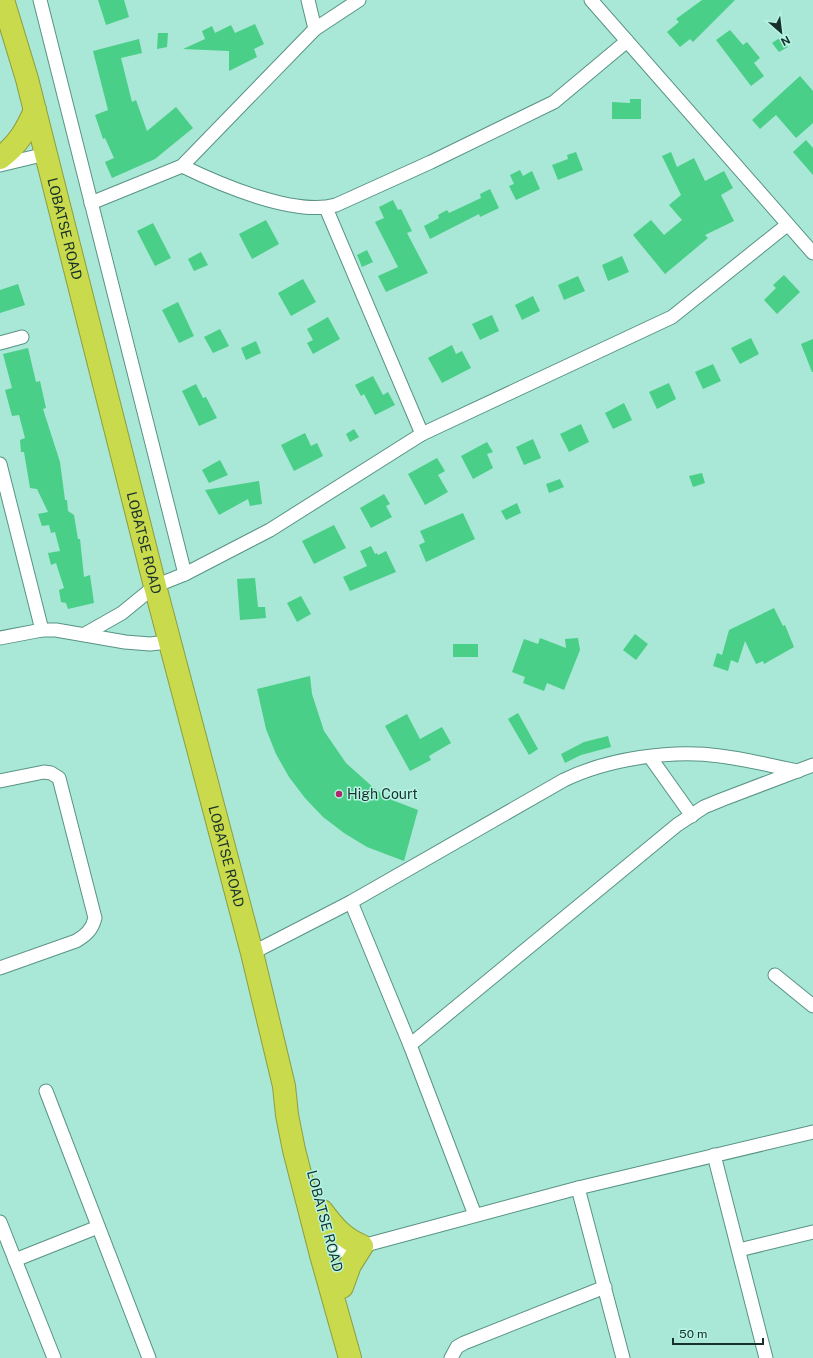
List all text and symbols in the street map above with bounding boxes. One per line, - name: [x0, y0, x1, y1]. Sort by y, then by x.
- north arrow: [761, 12, 801, 52]
- text: N: [779, 34, 792, 48]
- street label: LOBATSE ROAD: [44, 176, 85, 281]
- street label: LOBATSE ROAD: [124, 490, 165, 596]
- place label: High Court: [347, 786, 418, 802]
- marker: High Court: [334, 789, 344, 799]
- street label: LOBATSE ROAD: [205, 804, 248, 909]
- street label: LOBATSE ROAD: [304, 1168, 346, 1274]
- scale bar: [673, 1320, 763, 1346]
- text: 50 m: [679, 1327, 707, 1341]

